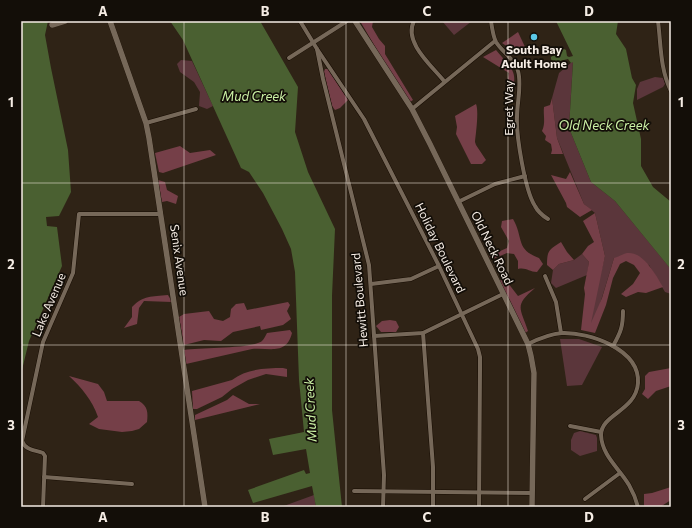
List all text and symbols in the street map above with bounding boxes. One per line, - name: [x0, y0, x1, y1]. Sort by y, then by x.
- text: A: [98, 3, 108, 19]
- text: B: [261, 3, 270, 19]
- text: C: [423, 3, 432, 19]
- text: D: [584, 3, 594, 19]
- marker: South Bay Adult Home: [529, 32, 539, 42]
- place label: South Bay Adult Home: [501, 42, 567, 70]
- street label: Egret Way: [501, 80, 515, 136]
- water label: Mud Creek: [222, 88, 287, 104]
- text: 1: [8, 94, 14, 110]
- text: 1: [678, 94, 684, 110]
- water label: Old Neck Creek: [558, 117, 651, 133]
- street label: Holiday Boulevard: [413, 200, 469, 295]
- street label: Old Neck Road: [469, 208, 517, 287]
- street label: Senix Avenue: [168, 223, 192, 296]
- street label: Hewitt Boulevard: [348, 252, 370, 348]
- text: 2: [7, 256, 15, 272]
- text: 2: [677, 256, 685, 272]
- street label: Lake Avenue: [28, 271, 68, 339]
- water label: Mud Creek: [300, 377, 320, 443]
- text: 3: [7, 417, 15, 433]
- text: 3: [677, 417, 685, 433]
- text: A: [98, 509, 108, 525]
- text: B: [261, 509, 270, 525]
- text: C: [423, 509, 432, 525]
- text: D: [584, 509, 594, 525]

